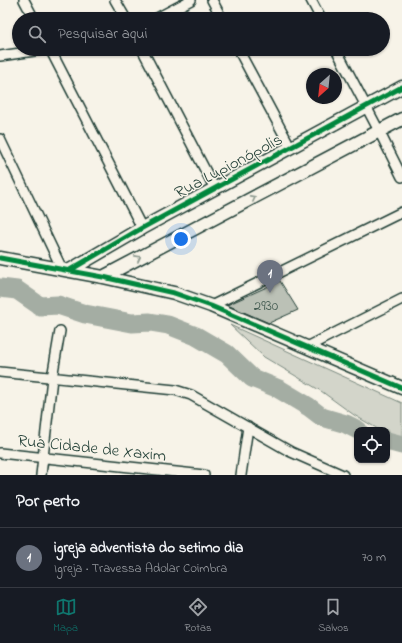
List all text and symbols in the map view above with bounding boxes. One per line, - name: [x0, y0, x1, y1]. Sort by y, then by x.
- search box: [12, 12, 390, 56]
- icon: search: [26, 23, 48, 45]
- text: Pesquisar aqui: [58, 23, 147, 45]
- north arrow: [306, 68, 342, 104]
- street label: Rua Lupionópolis: [170, 127, 287, 205]
- one-way arrow: [249, 195, 256, 203]
- your location: [171, 229, 191, 249]
- one-way arrow: [134, 256, 141, 263]
- pin: 1: [257, 260, 283, 293]
- house number: 2930: [254, 295, 279, 317]
- map controls: [354, 427, 390, 463]
- button: locate: [354, 427, 390, 463]
- street label: Rua Cidade de Xaxim: [16, 428, 167, 469]
- text: Por perto: [16, 489, 80, 514]
- text: igreja adventista do setimo dia: [54, 537, 243, 559]
- text: 1: [27, 548, 31, 567]
- text: 70 m: [362, 548, 386, 567]
- text: Igreja · Travessa Adolar Coimbra: [54, 559, 227, 578]
- tab: Mapa: [53, 596, 78, 636]
- tab: Rotas: [185, 596, 212, 636]
- tab: Salvos: [318, 596, 349, 636]

